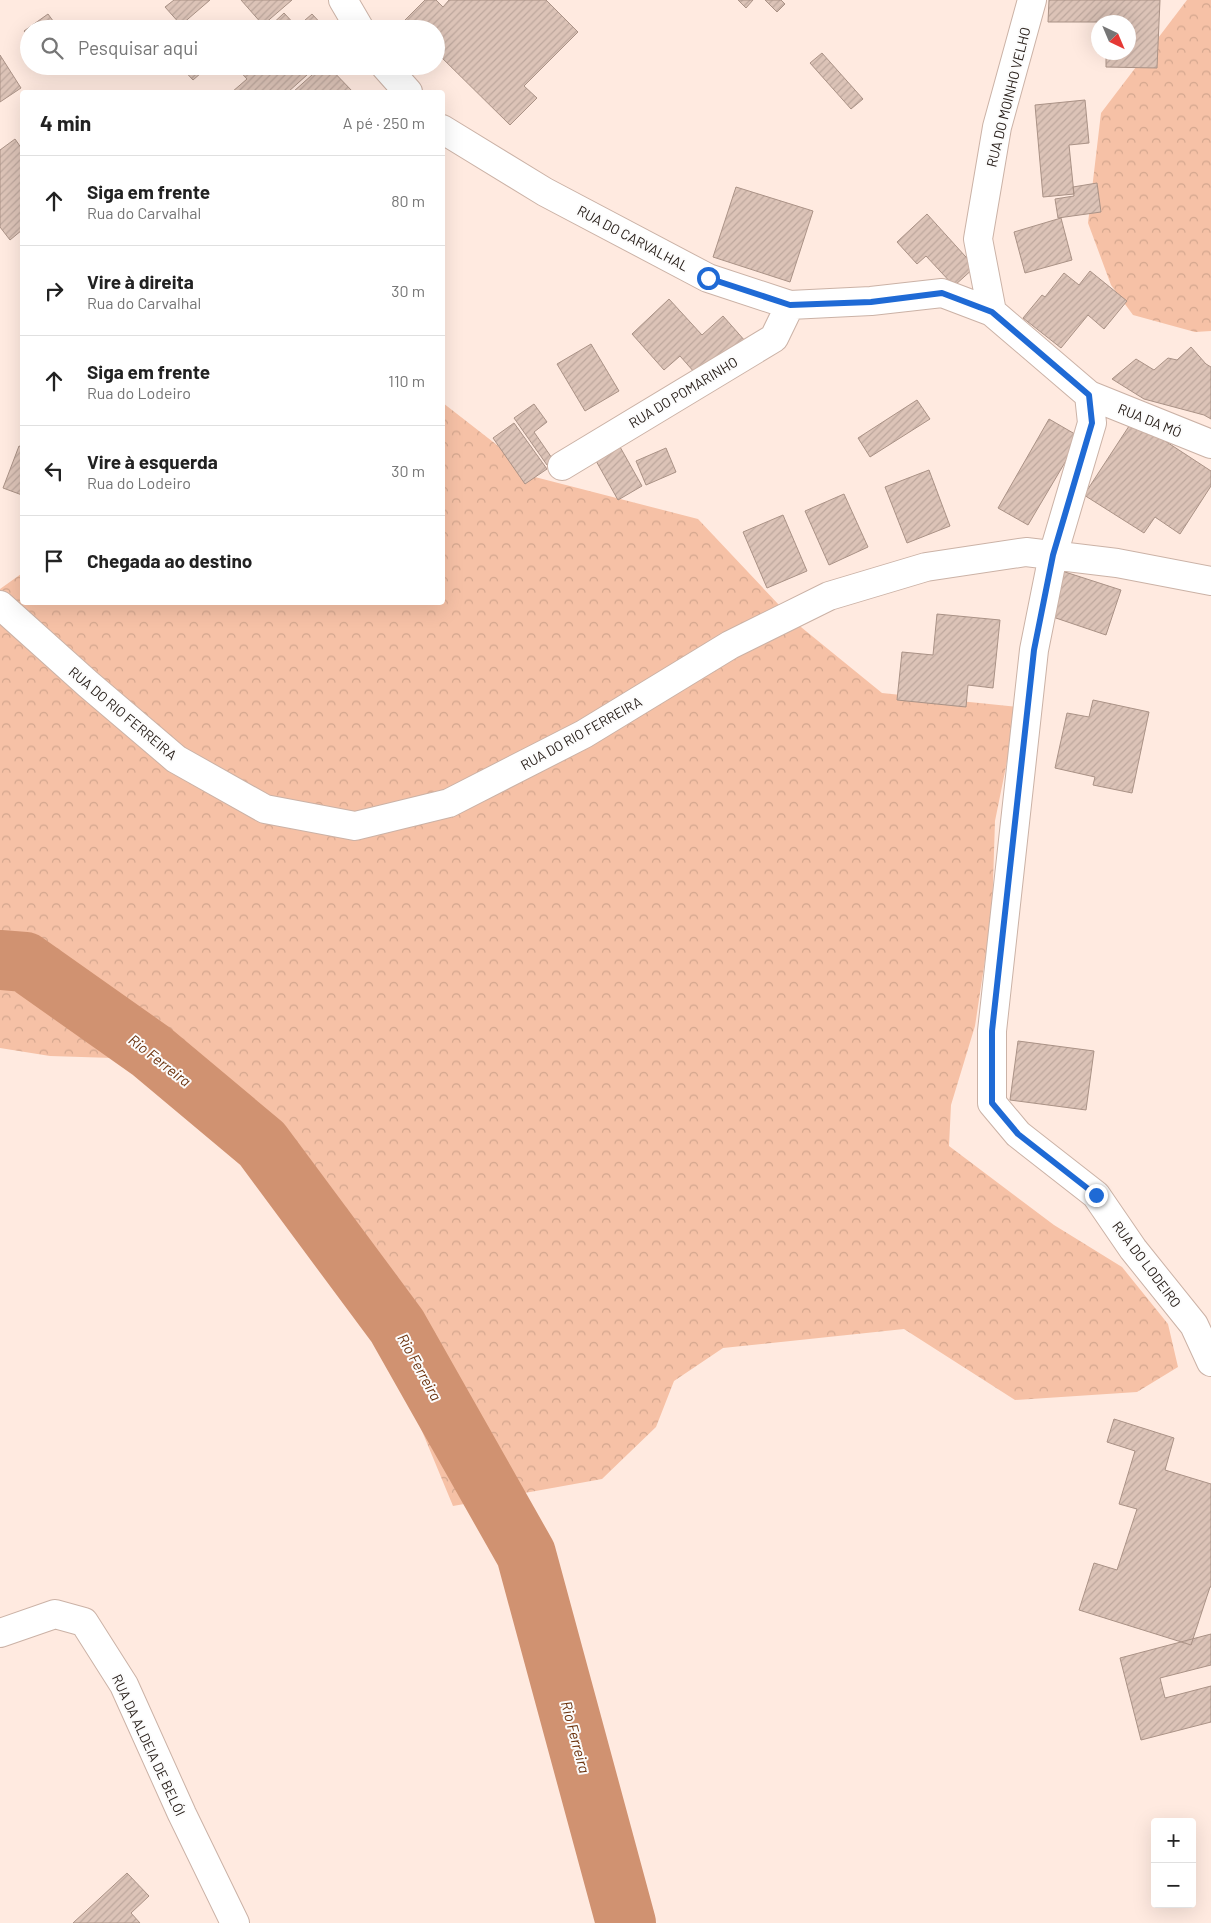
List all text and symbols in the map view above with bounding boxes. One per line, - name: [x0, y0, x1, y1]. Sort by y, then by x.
- north arrow: [1091, 15, 1136, 60]
- search box: [20, 20, 445, 75]
- street label: RUA DO MOINHO VELHO: [982, 25, 1034, 169]
- icon: search: [38, 34, 66, 62]
- text: Pesquisar aqui: [78, 36, 198, 59]
- text: 4 min: [40, 110, 91, 135]
- text: A pé · 250 m: [343, 113, 425, 132]
- text: Siga em frente: [87, 180, 210, 203]
- icon: ahead: [40, 187, 68, 215]
- text: 80 m: [391, 191, 425, 210]
- street label: RUA DO CARVALHAL: [574, 202, 692, 275]
- text: Rua do Carvalhal: [87, 203, 201, 222]
- route start: [697, 267, 720, 290]
- text: Vire à direita: [87, 270, 194, 293]
- icon: right: [40, 277, 68, 305]
- text: 30 m: [391, 281, 425, 300]
- text: Rua do Carvalhal: [87, 293, 201, 312]
- street label: RUA DO POMARINHO: [625, 353, 741, 431]
- text: Siga em frente: [87, 360, 210, 383]
- icon: ahead: [40, 367, 68, 395]
- text: 110 m: [388, 371, 425, 390]
- text: Rua do Lodeiro: [87, 383, 191, 402]
- street label: RUA DA MÓ: [1116, 400, 1184, 440]
- text: Vire à esquerda: [87, 450, 218, 473]
- icon: left: [40, 457, 68, 485]
- text: 30 m: [391, 461, 425, 480]
- text: Rua do Lodeiro: [87, 473, 191, 492]
- icon: arrive: [40, 547, 68, 575]
- text: Chegada ao destino: [87, 549, 252, 572]
- street label: RUA DO RIO FERREIRA: [65, 663, 181, 764]
- street label: RUA DO RIO FERREIRA: [517, 692, 645, 773]
- water label: Rio Ferreira: [125, 1030, 195, 1090]
- route end: [1085, 1184, 1108, 1207]
- street label: RUA DO LODEIRO: [1109, 1218, 1185, 1310]
- water label: Rio Ferreira: [394, 1330, 446, 1404]
- street label: RUA DA ALDEIA DE BELÓI: [109, 1671, 189, 1819]
- water label: Rio Ferreira: [558, 1699, 594, 1775]
- map controls: [1151, 1818, 1196, 1908]
- button: +: [1151, 1818, 1196, 1863]
- button: −: [1151, 1863, 1196, 1908]

